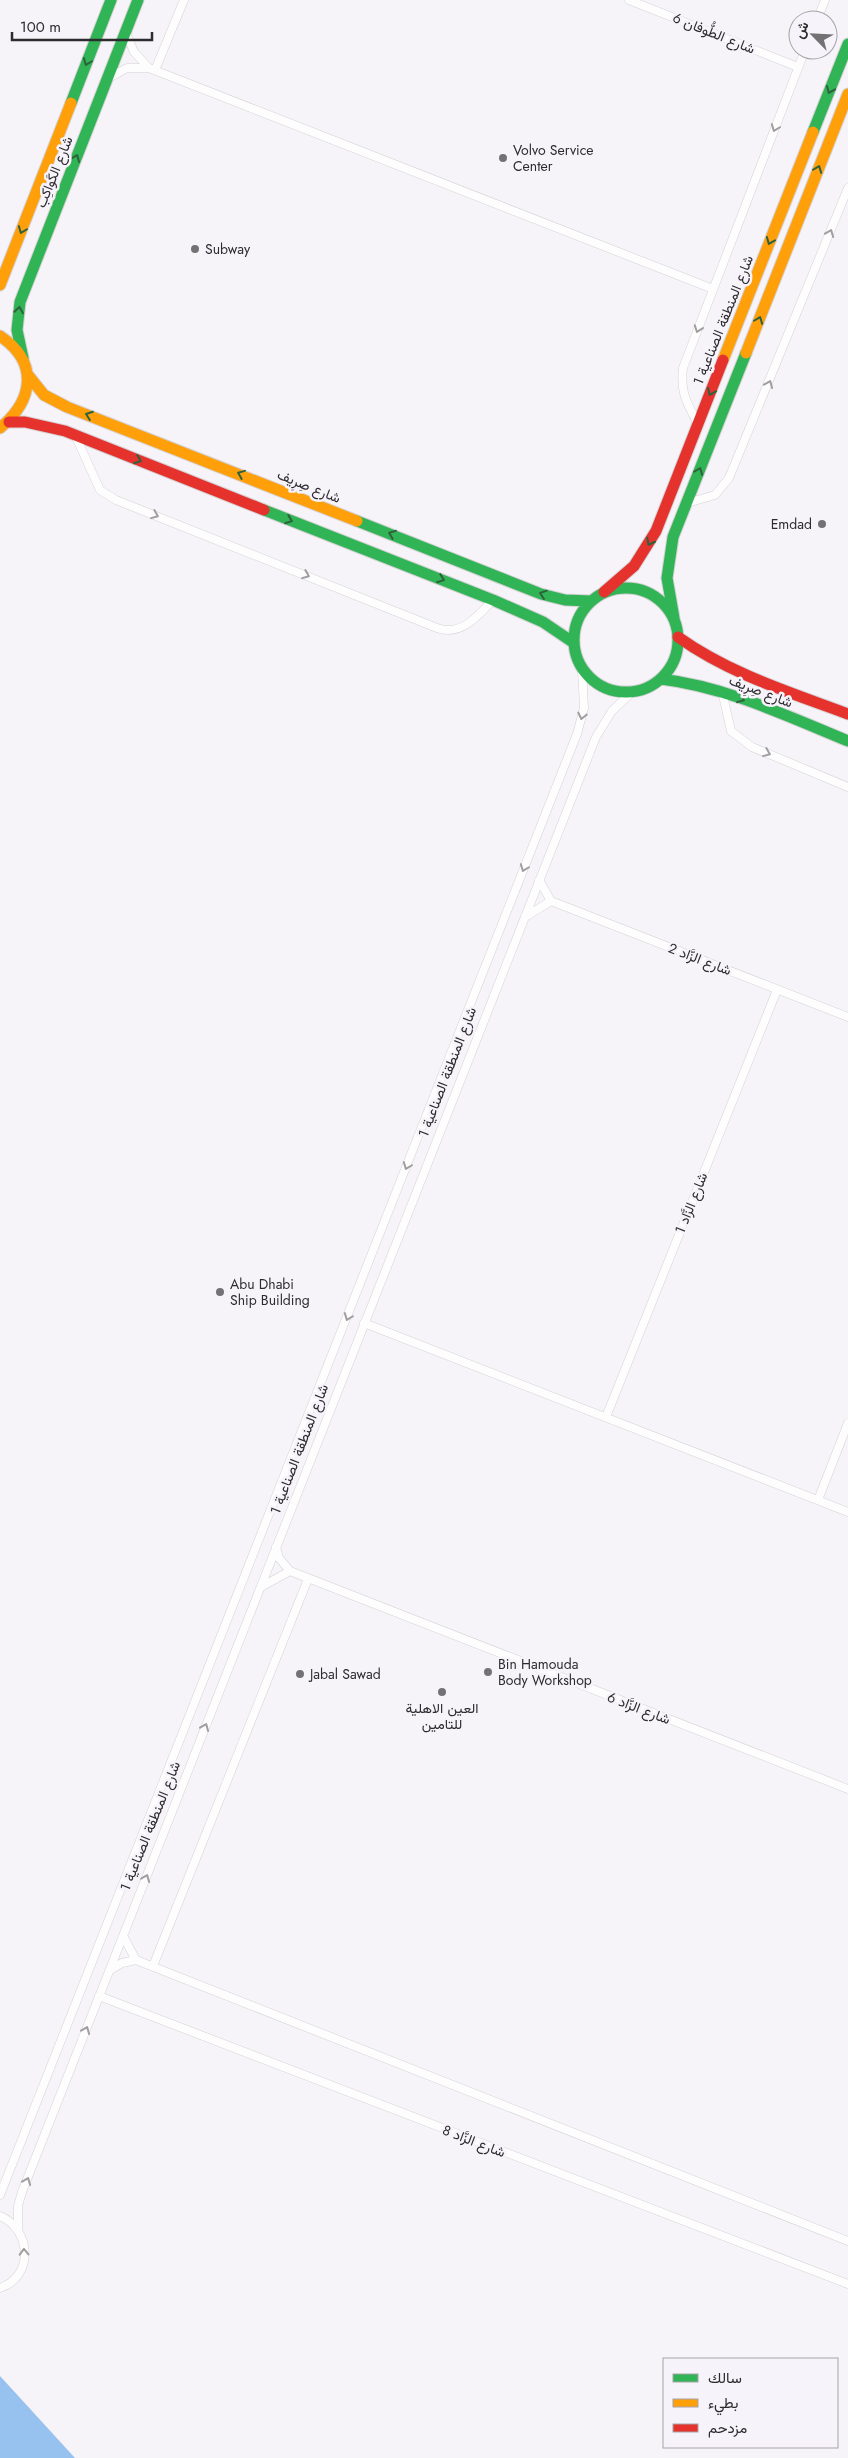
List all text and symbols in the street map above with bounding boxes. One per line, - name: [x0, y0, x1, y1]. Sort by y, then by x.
- street label: شارع الطُّوفان 6: [669, 7, 758, 60]
- scale bar: [12, 10, 152, 42]
- north arrow: [788, 10, 838, 60]
- text: 100 m: [20, 16, 61, 38]
- text: ش: [789, 18, 814, 41]
- one-way arrow: [83, 57, 93, 66]
- one-way arrow: [826, 85, 836, 93]
- one-way arrow: [771, 123, 781, 132]
- street label: شارع الكَواكِب: [31, 133, 78, 211]
- place label: Volvo Service Center: [513, 140, 594, 176]
- marker: Volvo Service Center: [497, 152, 509, 164]
- one-way arrow: [69, 154, 80, 163]
- one-way arrow: [812, 165, 823, 174]
- one-way arrow: [17, 225, 27, 233]
- one-way arrow: [824, 230, 834, 238]
- one-way arrow: [766, 236, 777, 245]
- place label: Subway: [205, 239, 251, 259]
- marker: Subway: [189, 243, 201, 255]
- street label: شارع المنطقة الصناعية 1: [688, 252, 759, 388]
- one-way arrow: [13, 306, 23, 315]
- one-way arrow: [753, 316, 763, 325]
- one-way arrow: [694, 324, 704, 333]
- one-way arrow: [763, 380, 773, 389]
- one-way arrow: [706, 387, 717, 396]
- one-way arrow: [86, 411, 94, 421]
- one-way arrow: [133, 454, 142, 464]
- street label: شارع صِرِيف: [274, 464, 344, 509]
- one-way arrow: [693, 467, 704, 476]
- one-way arrow: [237, 470, 246, 480]
- one-way arrow: [150, 509, 159, 519]
- one-way arrow: [285, 514, 293, 524]
- place label: Emdad: [771, 514, 812, 534]
- marker: Emdad: [816, 518, 828, 530]
- one-way arrow: [388, 530, 396, 540]
- one-way arrow: [646, 537, 656, 546]
- one-way arrow: [301, 569, 310, 580]
- one-way arrow: [436, 573, 444, 583]
- one-way arrow: [539, 590, 547, 600]
- street label: شارع صِرِيف: [726, 670, 796, 714]
- one-way arrow: [736, 693, 745, 703]
- one-way arrow: [577, 712, 588, 721]
- one-way arrow: [762, 747, 771, 758]
- one-way arrow: [520, 863, 531, 872]
- street label: شارع الزَّاد 2: [665, 938, 734, 981]
- street label: شارع المنطقة الصناعية 1: [413, 1004, 482, 1140]
- one-way arrow: [403, 1161, 413, 1170]
- street label: شارع الزَّاد 1: [670, 1169, 713, 1237]
- place label: Abu Dhabi Ship Building: [230, 1274, 310, 1310]
- marker: Abu Dhabi Ship Building: [214, 1286, 226, 1298]
- one-way arrow: [344, 1312, 354, 1321]
- street label: شارع المنطقة الصناعية 1: [265, 1381, 334, 1517]
- place label: Bin Hamouda Body Workshop: [498, 1654, 592, 1690]
- place label: Jabal Sawad: [308, 1664, 381, 1684]
- marker: Bin Hamouda Body Workshop: [482, 1666, 494, 1678]
- marker: Jabal Sawad: [294, 1668, 306, 1680]
- marker: العين الاهلية للتامين: [436, 1686, 448, 1698]
- street label: شارع الزَّاد 6: [604, 1687, 674, 1730]
- place label: العين الاهلية للتامين: [406, 1698, 478, 1734]
- one-way arrow: [199, 1723, 209, 1732]
- street label: شارع المنطقة الصناعية 1: [115, 1758, 186, 1894]
- one-way arrow: [139, 1874, 150, 1883]
- one-way arrow: [80, 2026, 90, 2034]
- street label: شارع الزَّاد 8: [439, 2120, 508, 2163]
- one-way arrow: [20, 2177, 31, 2186]
- one-way arrow: [19, 2247, 30, 2255]
- legend: [663, 2358, 838, 2448]
- text: سالك: [708, 2367, 742, 2389]
- text: بطيء: [708, 2392, 738, 2416]
- text: مزدحم: [708, 2417, 747, 2439]

